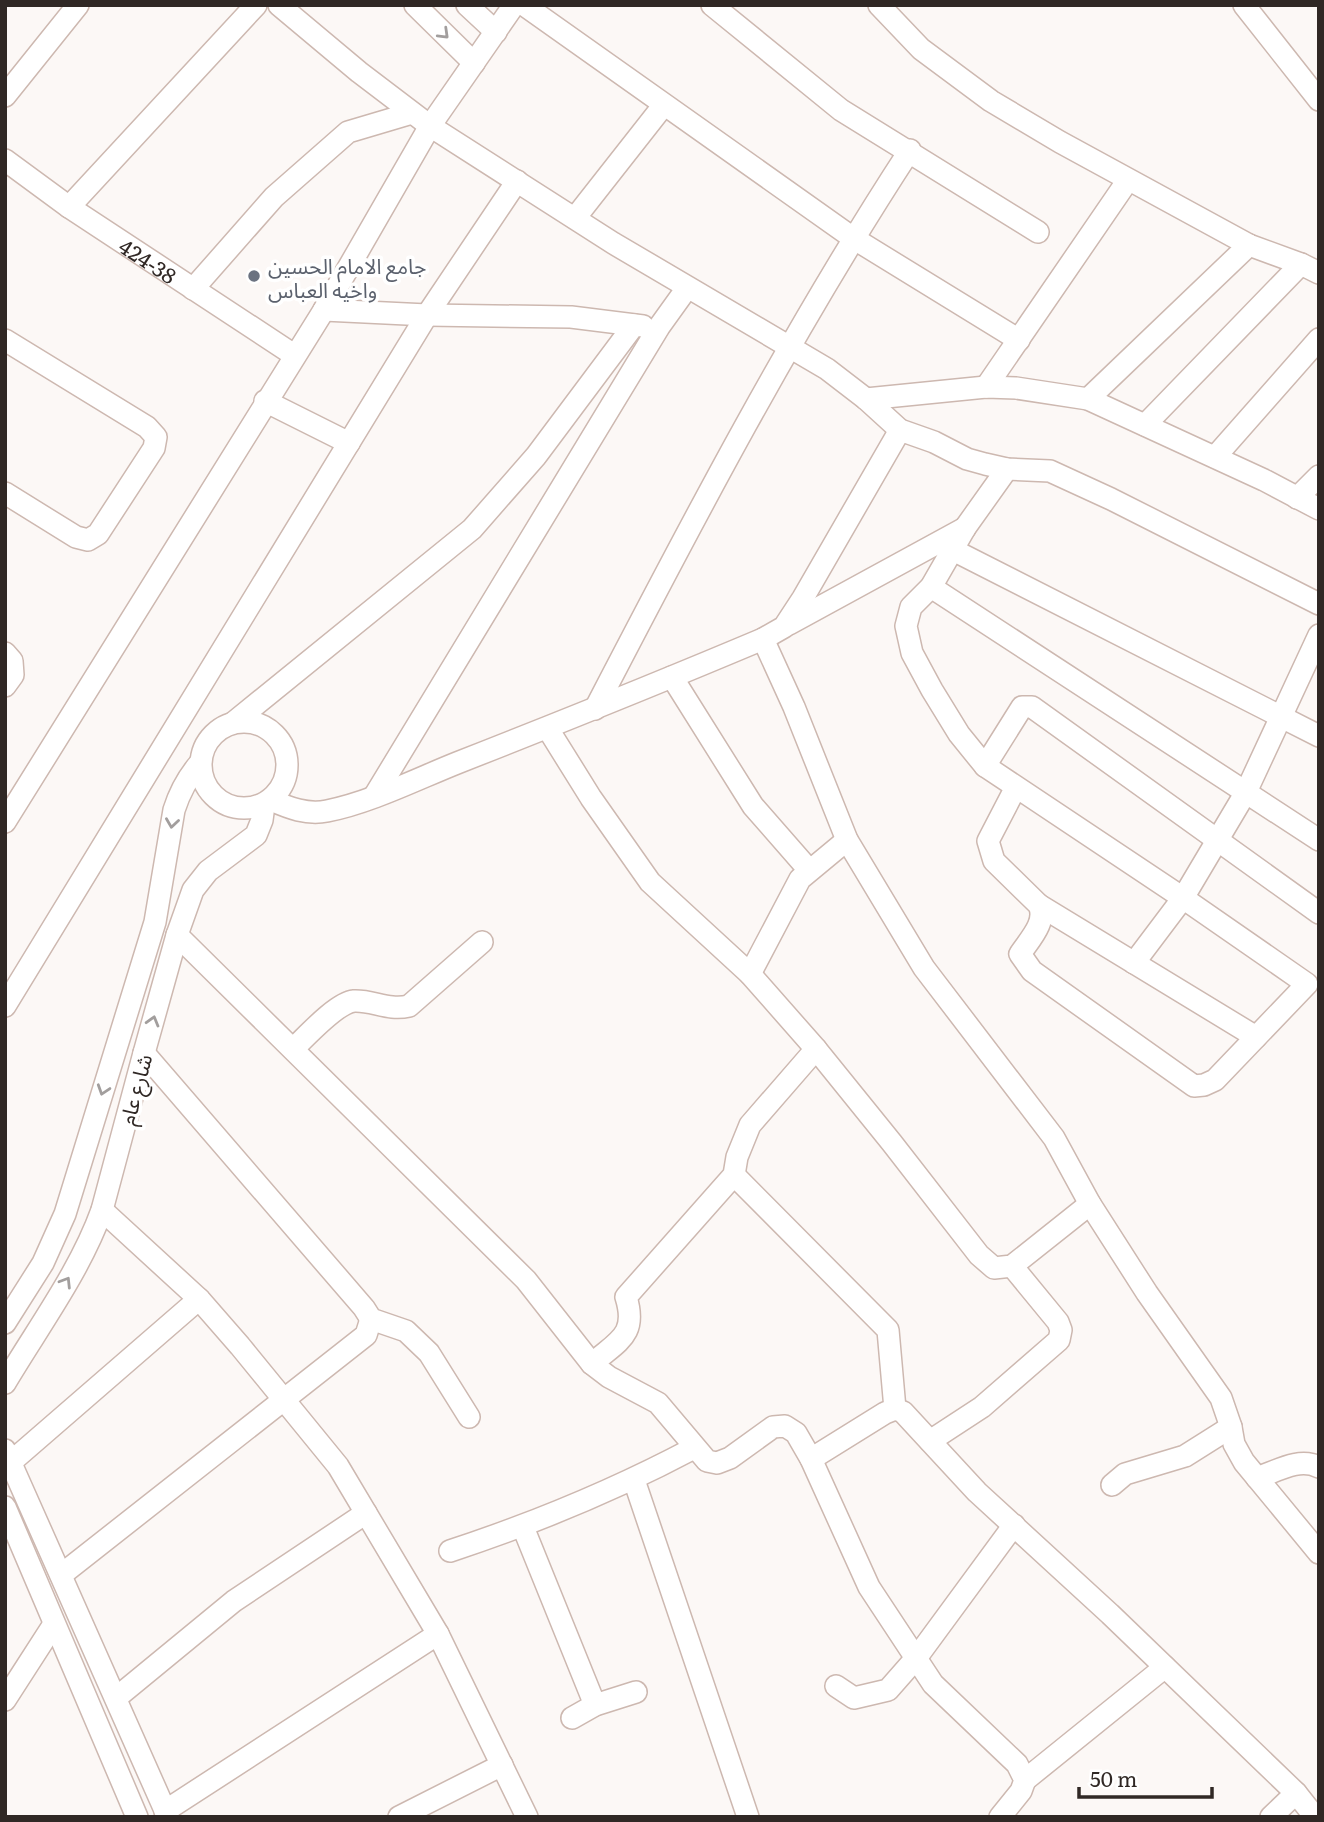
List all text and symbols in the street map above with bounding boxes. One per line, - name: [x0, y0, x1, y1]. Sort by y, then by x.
- one-way arrow: [436, 26, 449, 39]
- street label: 424-38: [114, 229, 184, 290]
- place label: جامع الامام الحسين واخيه العباس: [268, 249, 426, 304]
- marker: جامع الامام الحسين واخيه العباس: [246, 268, 262, 284]
- one-way arrow: [165, 817, 180, 829]
- one-way arrow: [144, 1016, 159, 1028]
- street label: شارع عام: [110, 1050, 161, 1129]
- one-way arrow: [96, 1084, 111, 1096]
- one-way arrow: [57, 1277, 70, 1290]
- scale bar: [1079, 1756, 1212, 1800]
- text: 50 m: [1090, 1762, 1137, 1793]

